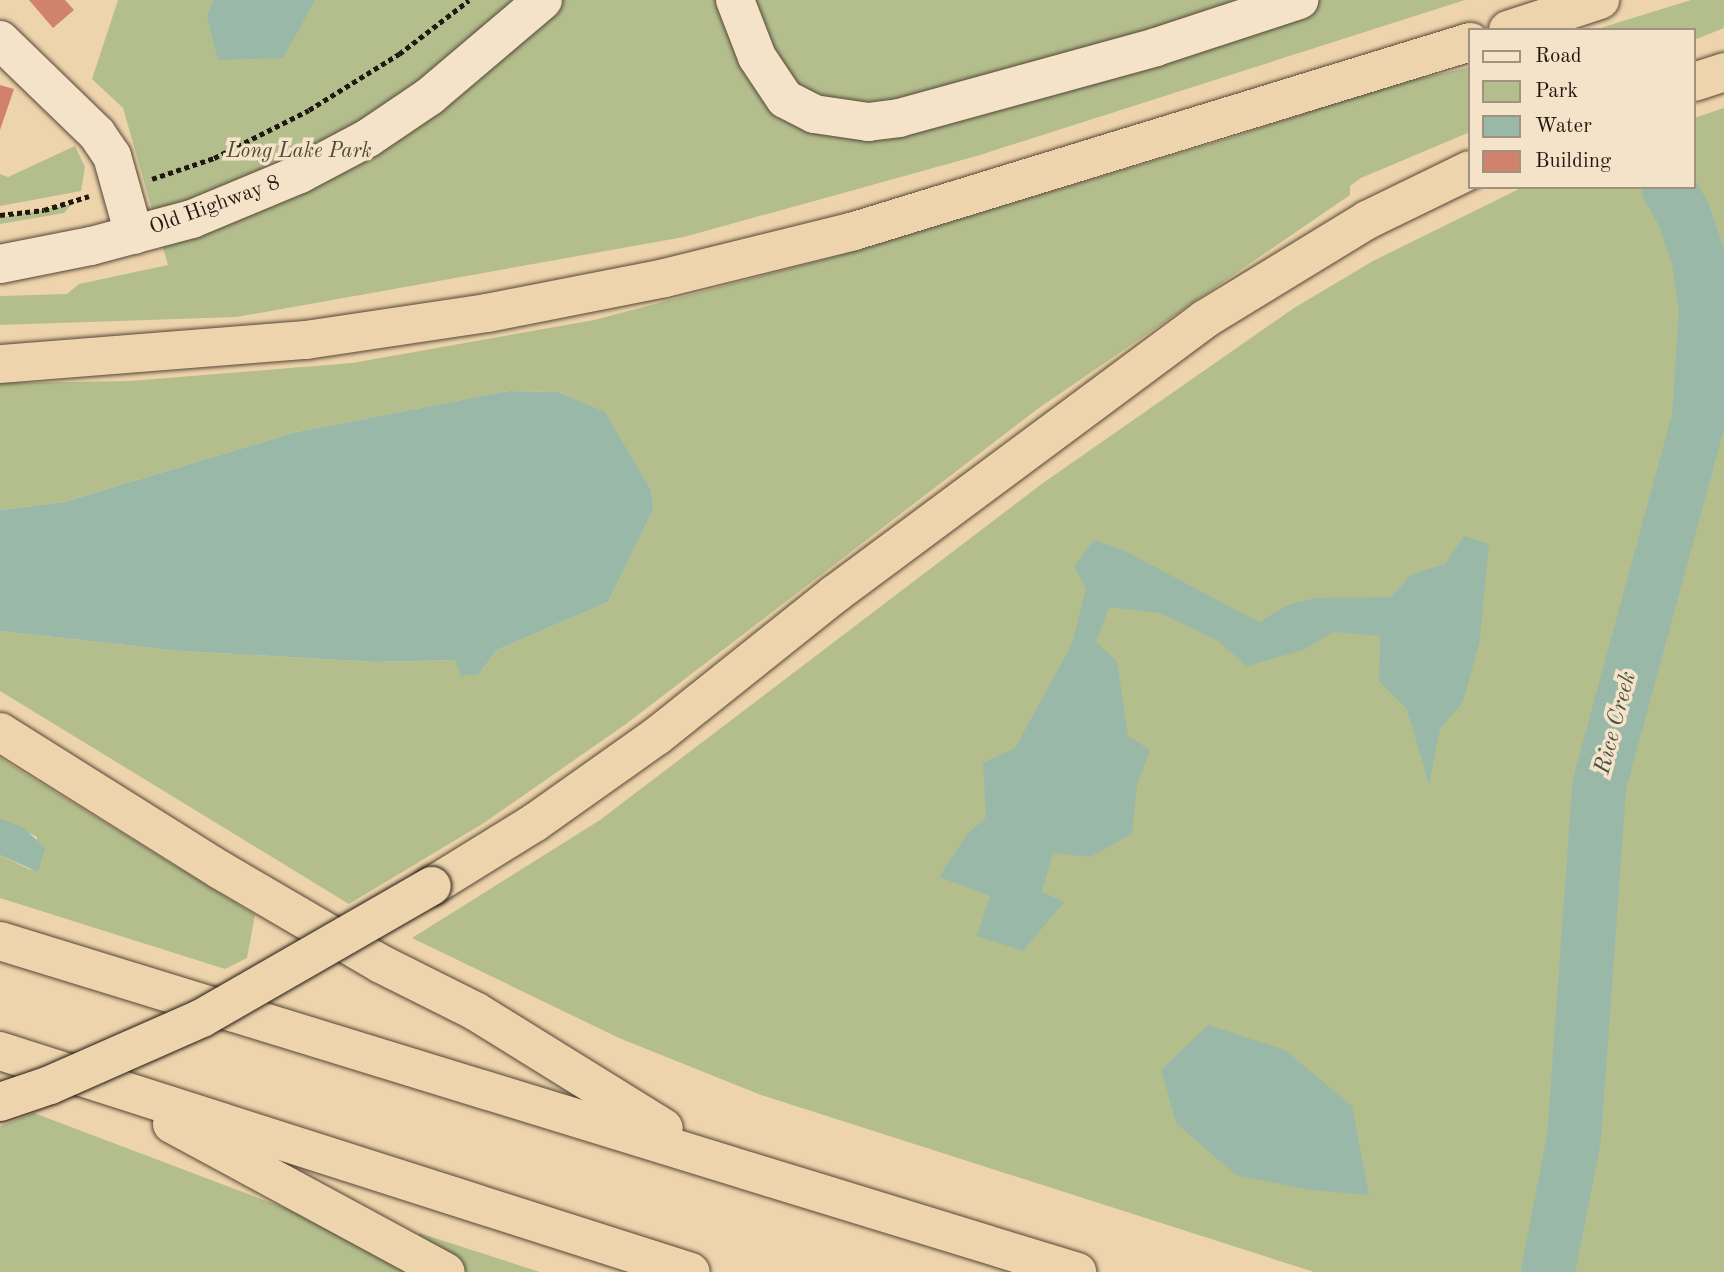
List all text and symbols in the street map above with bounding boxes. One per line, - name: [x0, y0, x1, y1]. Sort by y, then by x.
- legend: [1468, 28, 1696, 189]
- text: Road: [1535, 46, 1582, 67]
- text: Park: [1535, 81, 1578, 102]
- text: Water: [1535, 116, 1592, 137]
- park label: Long Lake Park: [226, 139, 372, 165]
- text: Building: [1535, 151, 1611, 172]
- street label: Old Highway 8: [146, 171, 284, 241]
- water label: Rice Creek: [1589, 669, 1643, 777]

